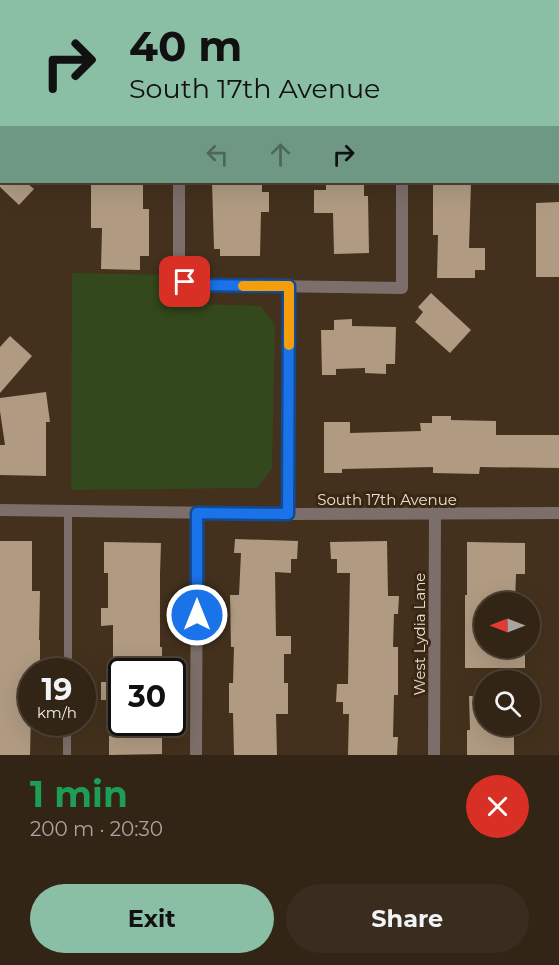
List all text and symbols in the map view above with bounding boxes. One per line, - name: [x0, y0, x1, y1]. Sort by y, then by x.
- text: 40 m: [129, 20, 242, 72]
- icon: right: [30, 24, 108, 102]
- text: South 17th Avenue: [129, 72, 380, 105]
- icon: left: [201, 138, 234, 171]
- icon: ahead: [264, 138, 297, 171]
- icon: right: [327, 138, 360, 171]
- pin: [159, 256, 210, 307]
- icon: arrive: [168, 265, 201, 298]
- street label: South 17th Avenue: [317, 490, 457, 509]
- street label: West Lydia Lane: [410, 573, 429, 695]
- position arrow: [165, 583, 229, 647]
- north arrow: [474, 592, 540, 658]
- map controls: [474, 592, 540, 736]
- speed limit sign: 30: [108, 658, 186, 736]
- button: search: [474, 670, 540, 736]
- text: 19: [42, 671, 72, 708]
- text: km/h: [37, 703, 77, 722]
- text: 1 min: [30, 772, 128, 816]
- button: close: [466, 775, 529, 838]
- text: 200 m · 20:30: [30, 817, 163, 841]
- button: Exit: [30, 884, 274, 953]
- button: Share: [286, 884, 529, 953]

